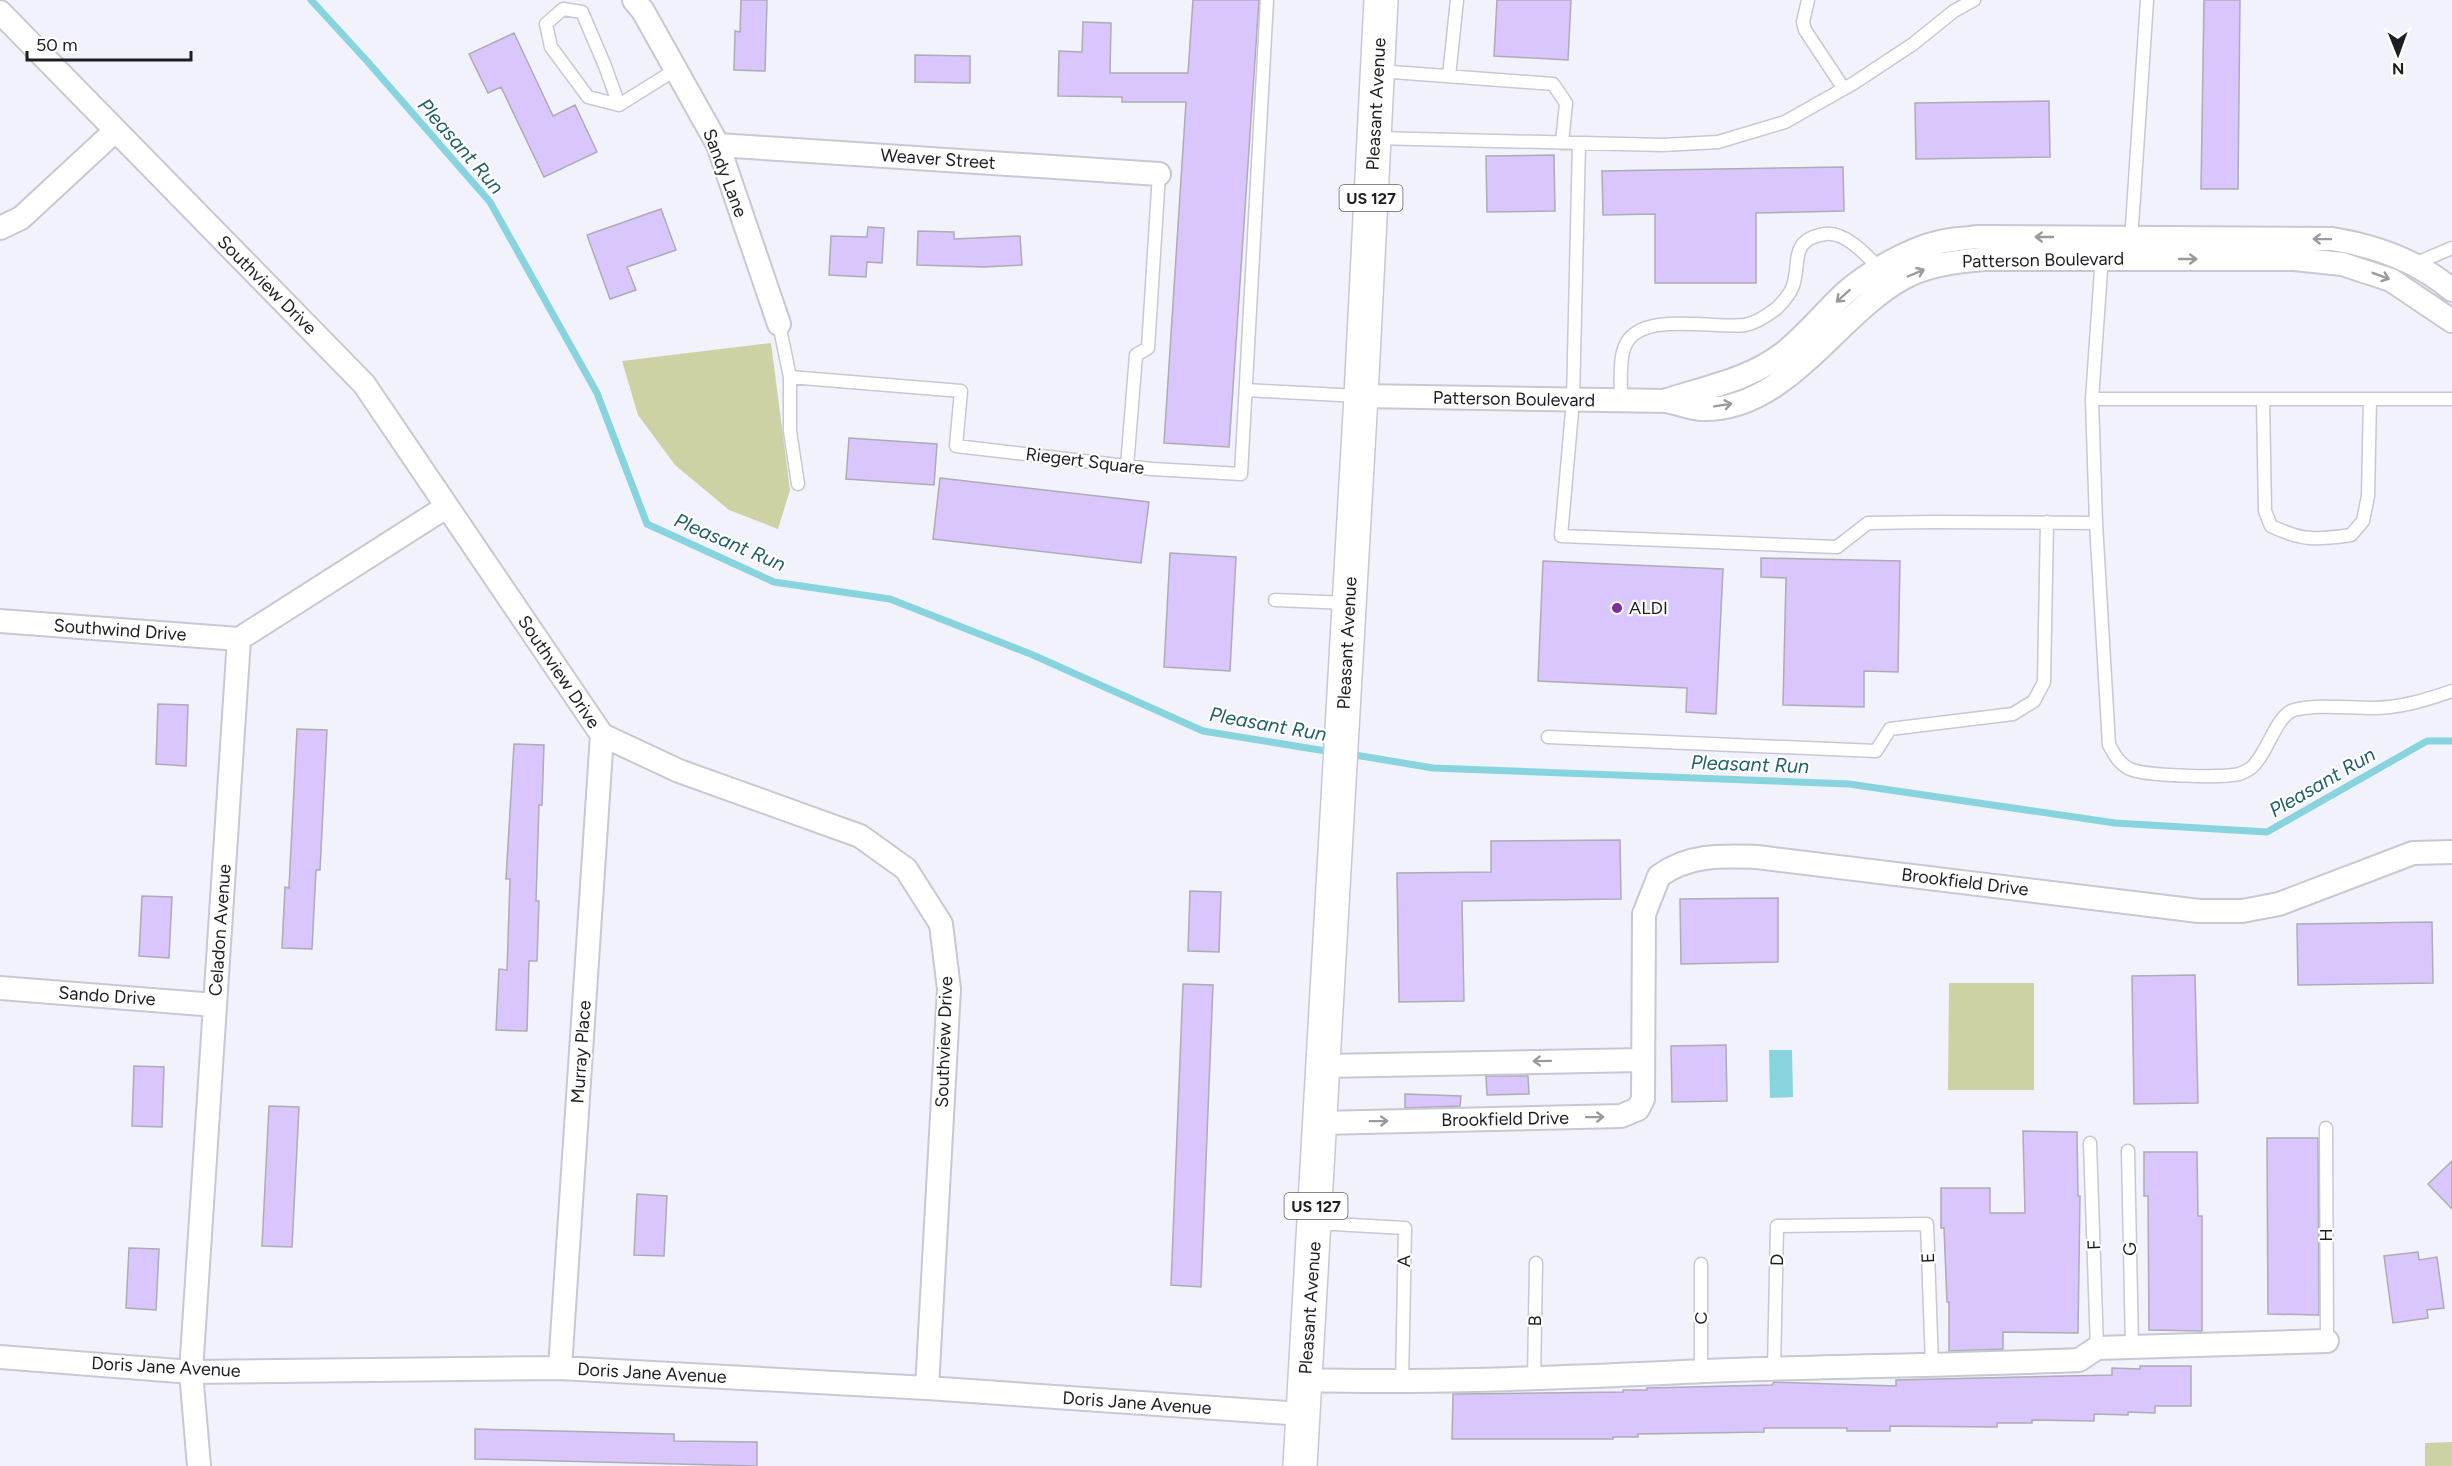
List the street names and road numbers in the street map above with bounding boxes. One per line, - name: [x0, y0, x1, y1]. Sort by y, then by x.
- street label: Pleasant Avenue: [1362, 37, 1390, 171]
- street label: Sandy Lane: [698, 126, 752, 221]
- street label: Weaver Street: [880, 144, 996, 174]
- road number: US 127: [1340, 185, 1402, 211]
- street label: Southview Drive: [213, 231, 321, 339]
- street label: Patterson Boulevard: [1962, 248, 2124, 272]
- street label: Patterson Boulevard: [1433, 387, 1595, 411]
- street label: Riegert Square: [1024, 443, 1146, 479]
- street label: Pleasant Avenue: [1333, 576, 1361, 710]
- street label: Southview Drive: [513, 611, 605, 733]
- street label: Southwind Drive: [53, 614, 187, 646]
- street label: Celadon Avenue: [204, 863, 236, 997]
- street label: Brookfield Drive: [1900, 863, 2030, 901]
- street label: Southview Drive: [931, 976, 957, 1108]
- street label: Sando Drive: [58, 982, 156, 1010]
- street label: Murray Place: [566, 999, 596, 1104]
- street label: Brookfield Drive: [1441, 1107, 1569, 1131]
- road number: US 127: [1284, 1193, 1348, 1219]
- street label: H: [2315, 1228, 2337, 1242]
- street label: F: [2083, 1240, 2105, 1250]
- street label: Pleasant Avenue: [1294, 1241, 1326, 1375]
- street label: G: [2119, 1242, 2141, 1256]
- street label: E: [1917, 1252, 1939, 1264]
- street label: D: [1766, 1254, 1788, 1266]
- street label: A: [1393, 1255, 1415, 1267]
- street label: C: [1690, 1311, 1712, 1324]
- street label: B: [1524, 1315, 1546, 1327]
- street label: Doris Jane Avenue: [91, 1352, 241, 1382]
- street label: Doris Jane Avenue: [577, 1358, 727, 1388]
- street label: Doris Jane Avenue: [1062, 1387, 1213, 1419]

